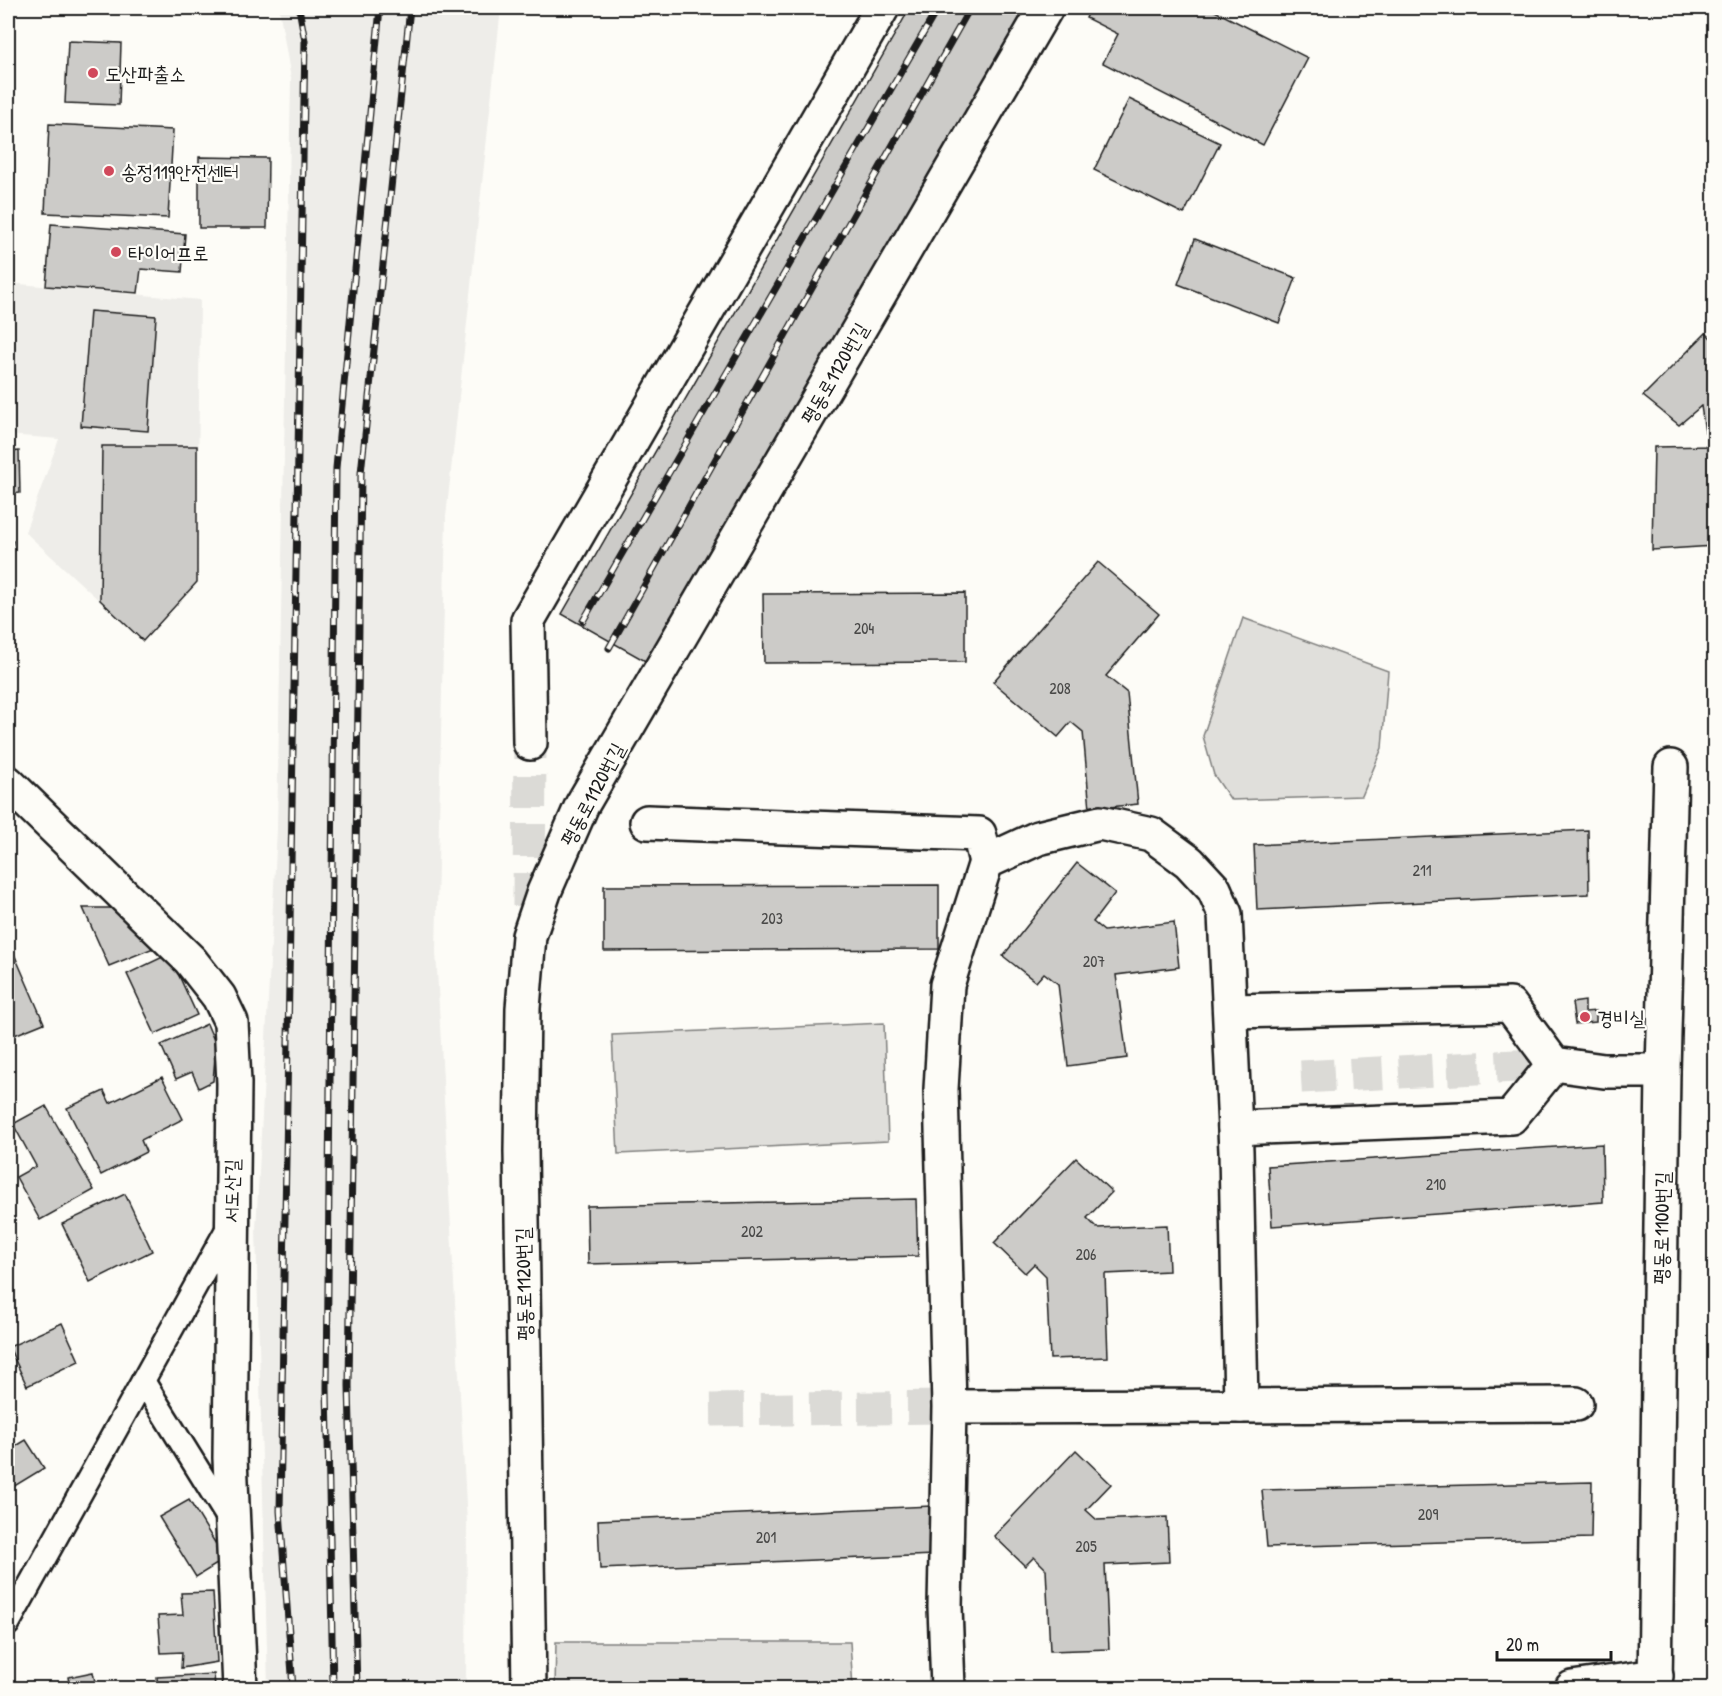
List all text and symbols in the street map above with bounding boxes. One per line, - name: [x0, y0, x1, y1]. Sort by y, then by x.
- place label: 도산파출소: [105, 60, 185, 87]
- marker: 도산파출소: [86, 66, 100, 80]
- place label: 송정119안전센터: [121, 158, 239, 185]
- marker: 송정119안전센터: [102, 164, 116, 178]
- place label: 타이어프로: [128, 239, 208, 266]
- marker: 타이어프로: [109, 245, 123, 259]
- street label: 평동로1120번길: [794, 317, 874, 429]
- house number: 204: [854, 617, 874, 639]
- house number: 208: [1049, 677, 1071, 699]
- street label: 평동로1120번길: [553, 738, 631, 850]
- house number: 211: [1412, 859, 1432, 881]
- house number: 203: [761, 907, 783, 929]
- house number: 207: [1083, 950, 1105, 972]
- place label: 경비실: [1597, 1004, 1645, 1031]
- marker: 경비실: [1578, 1010, 1592, 1024]
- street label: 서도산길: [217, 1159, 245, 1223]
- street label: 평동로1100번길: [1647, 1171, 1675, 1285]
- house number: 210: [1426, 1173, 1446, 1195]
- house number: 202: [741, 1220, 764, 1242]
- street label: 평동로1120번길: [509, 1227, 537, 1341]
- house number: 206: [1075, 1243, 1097, 1265]
- house number: 209: [1418, 1503, 1438, 1525]
- house number: 201: [756, 1526, 776, 1548]
- house number: 205: [1075, 1535, 1097, 1557]
- scale bar: [1497, 1624, 1611, 1662]
- text: 20 m: [1506, 1632, 1539, 1657]

